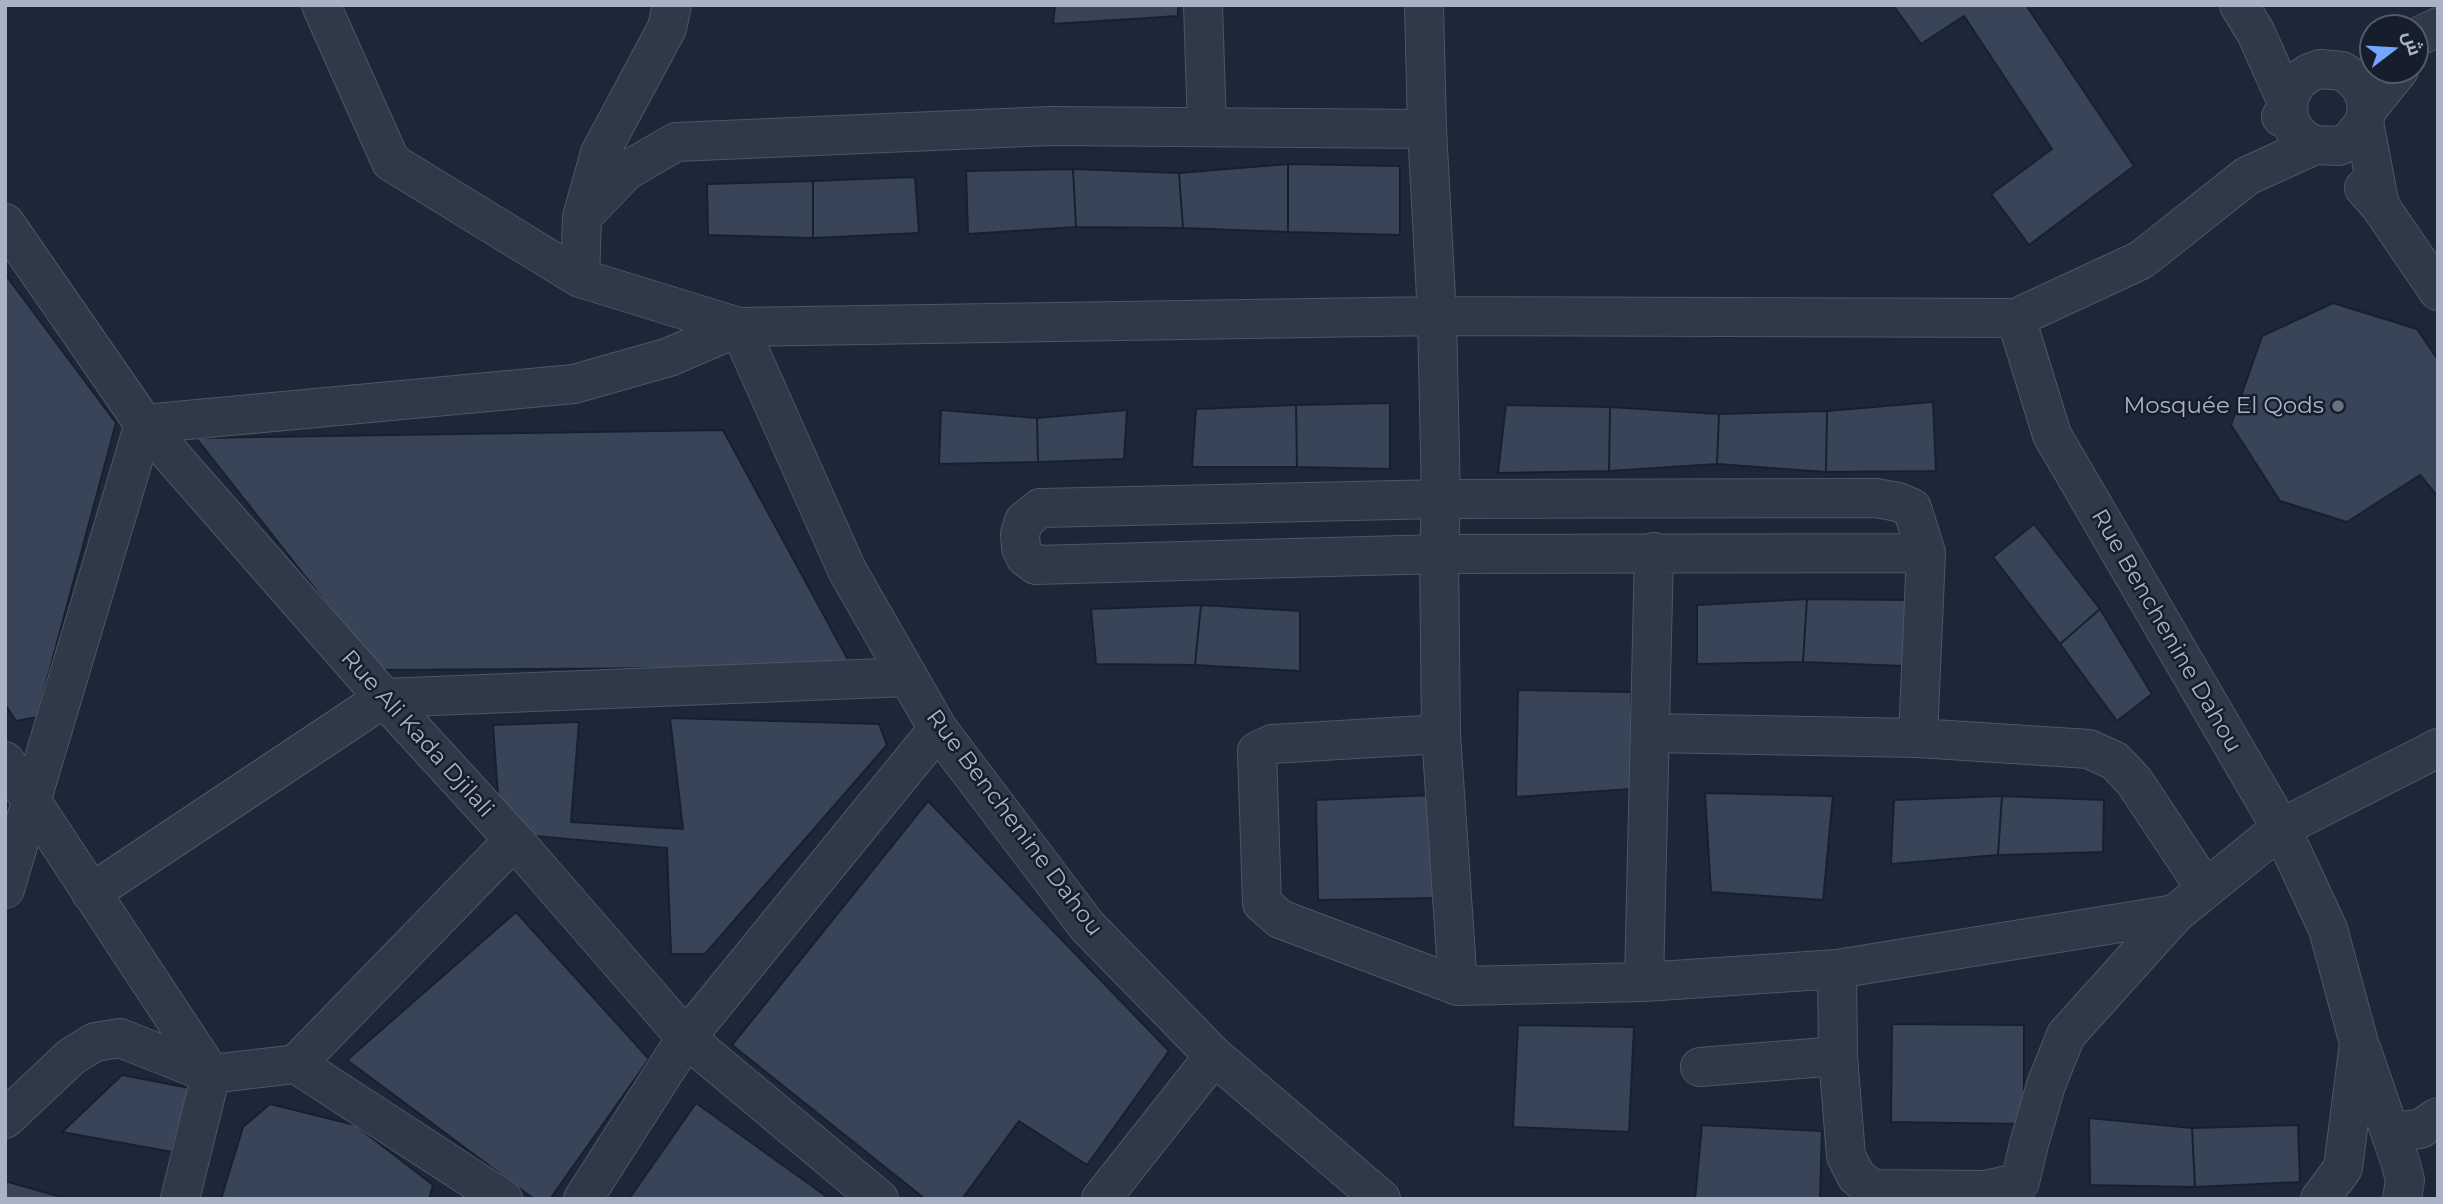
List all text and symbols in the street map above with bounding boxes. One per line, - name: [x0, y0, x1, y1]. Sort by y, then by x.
- north arrow: [2359, 14, 2429, 84]
- text: ش: [2398, 28, 2427, 58]
- place label: Mosquée El Qods: [2123, 392, 2324, 420]
- marker: Mosquée El Qods: [2330, 398, 2346, 414]
- street label: Rue Benchenine Dahou: [2085, 505, 2247, 757]
- street label: Rue Ali Kada Djilali: [335, 645, 499, 823]
- street label: Rue Benchenine Dahou: [920, 704, 1108, 942]

